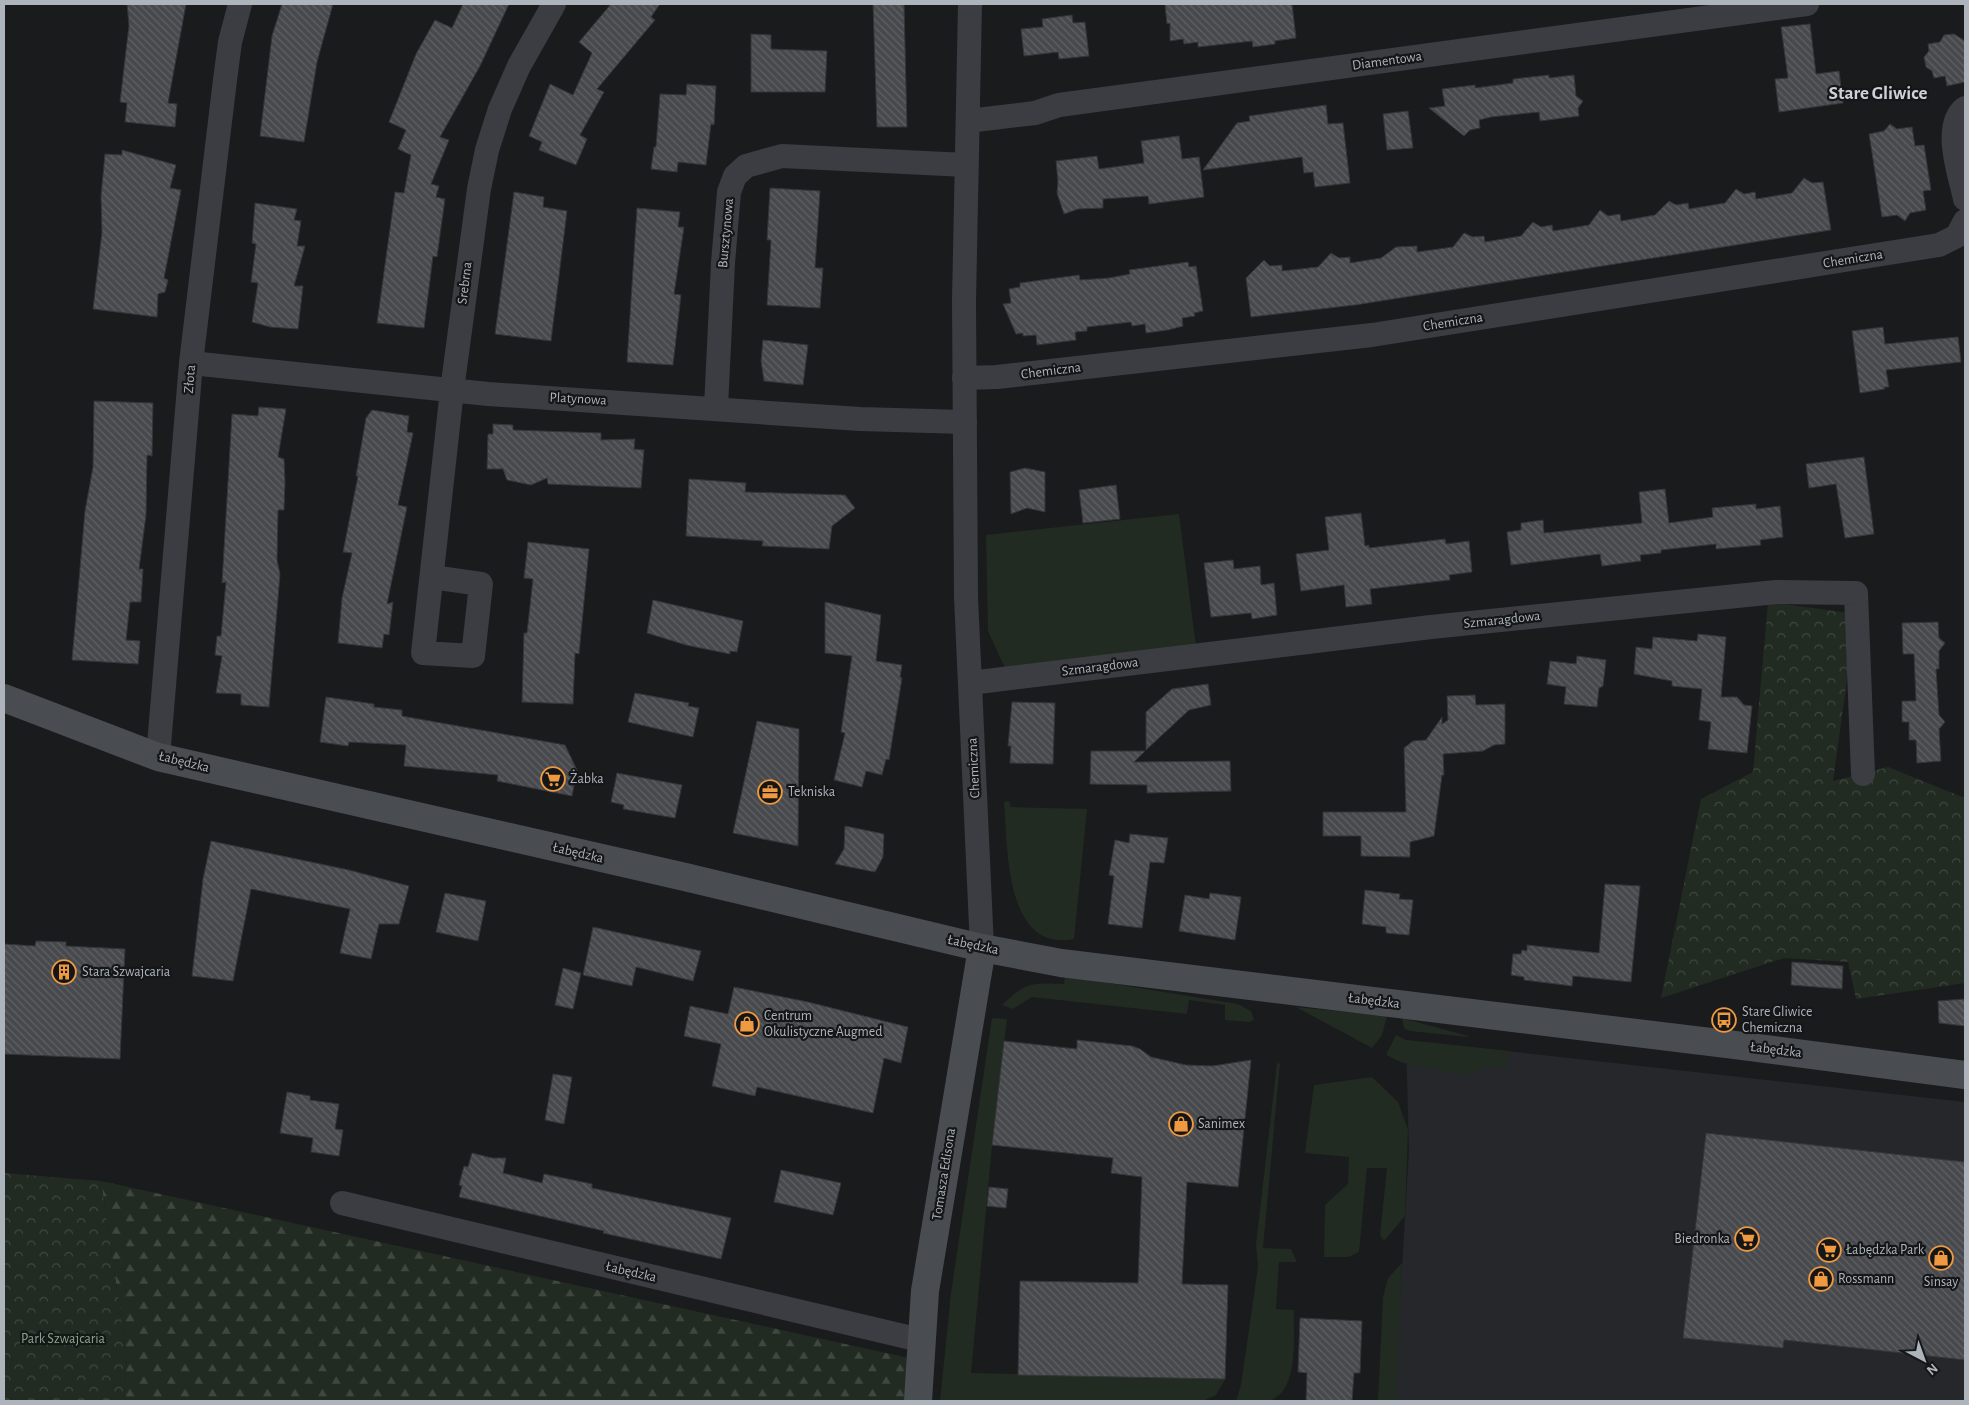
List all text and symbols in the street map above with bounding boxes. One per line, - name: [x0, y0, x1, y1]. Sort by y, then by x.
- street label: Diamentowa: [1351, 49, 1423, 73]
- district label: Stare Gliwice: [1829, 84, 1928, 103]
- street label: Bursztynowa: [716, 197, 736, 268]
- street label: Chemiczna: [1822, 247, 1884, 271]
- street label: Srebrna: [455, 260, 475, 305]
- street label: Chemiczna: [1422, 310, 1484, 334]
- street label: Chemiczna: [1020, 360, 1082, 382]
- street label: Złota: [182, 363, 198, 394]
- street label: Platynowa: [549, 391, 607, 408]
- street label: Szmaragdowa: [1463, 609, 1542, 631]
- street label: Szmaragdowa: [1061, 655, 1140, 679]
- street label: Chemiczna: [965, 737, 983, 799]
- street label: Łabędzka: [157, 749, 211, 775]
- supermarket icon: Żabka: [540, 766, 566, 792]
- place label: Żabka: [570, 769, 604, 786]
- office icon: Tekniska: [757, 779, 783, 805]
- place label: Tekniska: [788, 785, 836, 799]
- street label: Łabędzka: [551, 840, 605, 866]
- street label: Łabędzka: [946, 933, 1000, 957]
- building icon: Stara Szwajcaria: [51, 959, 77, 985]
- place label: Stara Szwajcaria: [82, 965, 171, 979]
- street label: Łabędzka: [1347, 991, 1401, 1011]
- place label: Stare Gliwice Chemiczna: [1742, 1005, 1812, 1035]
- bus stop icon: Stare Gliwice Chemiczna: [1711, 1007, 1737, 1033]
- place label: Centrum Okulistyczne Augmed: [764, 1009, 883, 1039]
- shop icon: Centrum Okulistyczne Augmed: [734, 1011, 760, 1037]
- street label: Łabędzka: [1749, 1040, 1803, 1060]
- shop icon: Sanimex: [1168, 1111, 1194, 1137]
- place label: Sanimex: [1198, 1117, 1245, 1131]
- street label: Tomasza Edisona: [930, 1127, 958, 1221]
- supermarket icon: Biedronka: [1734, 1226, 1760, 1252]
- place label: Biedronka: [1674, 1232, 1731, 1246]
- supermarket icon: Łabędzka Park: [1816, 1237, 1842, 1263]
- place label: Łabędzka Park: [1846, 1243, 1925, 1257]
- shop icon: Sinsay: [1928, 1245, 1954, 1271]
- street label: Łabędzka: [604, 1259, 658, 1285]
- shop icon: Rossmann: [1808, 1266, 1834, 1292]
- place label: Rossmann: [1838, 1272, 1894, 1286]
- place label: Sinsay: [1924, 1275, 1958, 1289]
- park label: Park Szwajcaria: [21, 1332, 106, 1346]
- north arrow: [1899, 1335, 1949, 1385]
- text: N: [1924, 1361, 1940, 1378]

